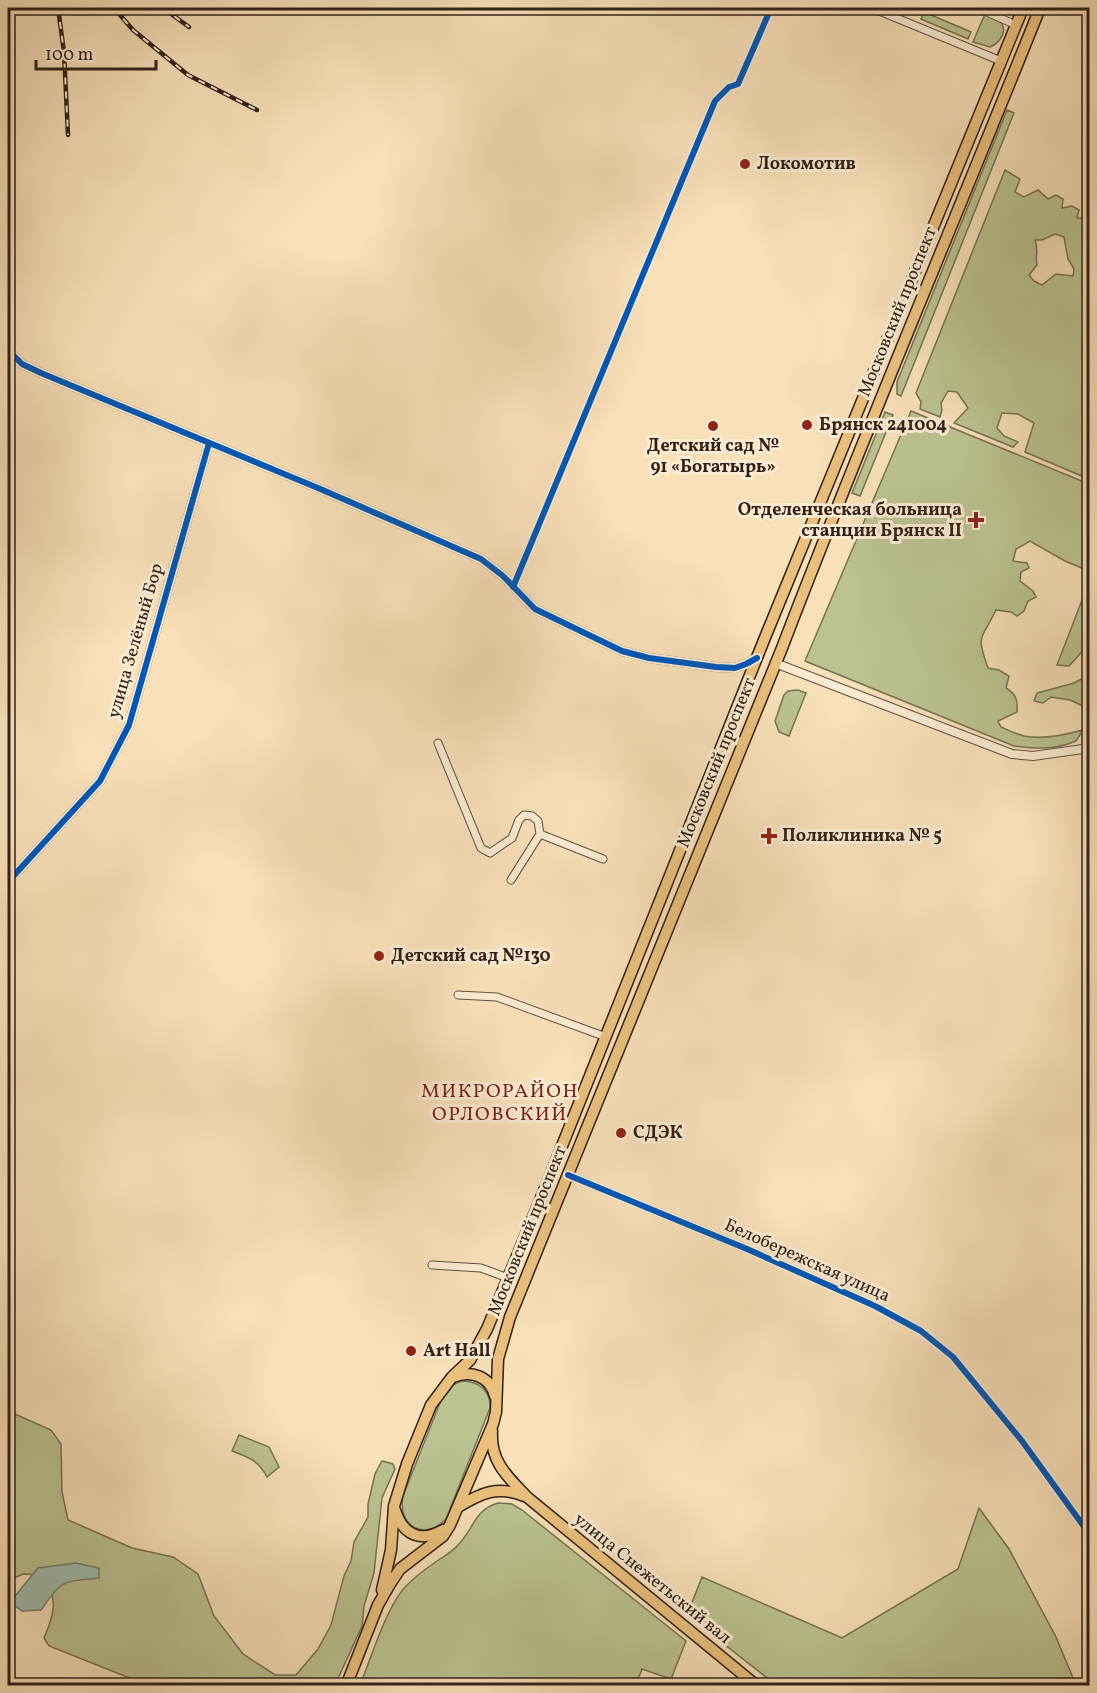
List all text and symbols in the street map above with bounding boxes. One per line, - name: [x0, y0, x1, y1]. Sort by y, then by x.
- scale bar: [36, 33, 156, 71]
- text: 100 m: [45, 43, 94, 68]
- place label: Локомотив: [757, 152, 856, 177]
- marker: Локомотив: [738, 157, 752, 171]
- street label: Московский проспект: [852, 223, 944, 401]
- place label: Брянск 241004: [819, 413, 947, 438]
- marker: Брянск 241004: [800, 418, 814, 432]
- marker: Детский сад № 91 «Богатырь»: [706, 419, 720, 433]
- place label: Детский сад № 91 «Богатырь»: [647, 434, 779, 480]
- place label: Отделенческая больница станции Брянск II: [738, 498, 962, 544]
- marker: Отделенческая больница станции Брянск II: [967, 511, 985, 529]
- street label: улица Зелёный Бор: [102, 561, 170, 721]
- street label: Московский проспект: [671, 674, 763, 852]
- place label: Поликлиника № 5: [782, 824, 942, 849]
- marker: Поликлиника № 5: [760, 827, 778, 845]
- place label: Детский сад №130: [391, 944, 551, 969]
- marker: Детский сад №130: [372, 949, 386, 963]
- district label: МИКРОРАЙОН ОРЛОВСКИЙ: [421, 1078, 579, 1129]
- place label: СДЭК: [633, 1121, 683, 1146]
- marker: СДЭК: [614, 1126, 628, 1140]
- street label: Московский проспект: [482, 1142, 574, 1320]
- street label: Белобережская улица: [720, 1213, 894, 1309]
- place label: Art Hall: [423, 1339, 491, 1364]
- marker: Art Hall: [404, 1344, 418, 1358]
- street label: улица Снежетьский вал: [568, 1508, 736, 1651]

